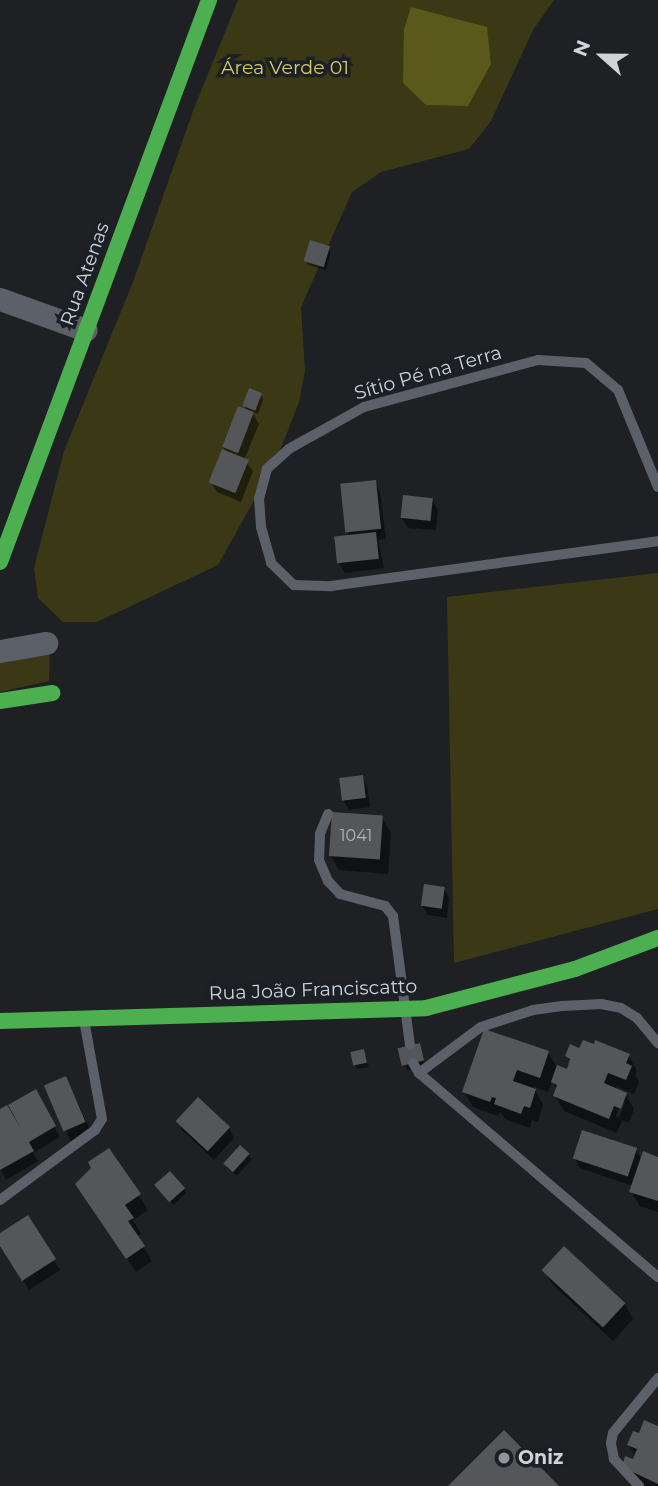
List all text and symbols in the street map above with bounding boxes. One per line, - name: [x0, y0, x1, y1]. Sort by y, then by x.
- north arrow: [567, 21, 637, 91]
- text: N: [568, 37, 595, 60]
- park label: Área Verde 01: [221, 57, 349, 79]
- street label: Rua Atenas: [56, 219, 114, 329]
- street label: Sítio Pé na Terra: [352, 341, 504, 405]
- house number: 1041: [340, 826, 372, 846]
- street label: Rua João Franciscatto: [208, 975, 418, 1005]
- place label: Oniz: [518, 1447, 563, 1469]
- marker: Oniz: [496, 1450, 512, 1466]

